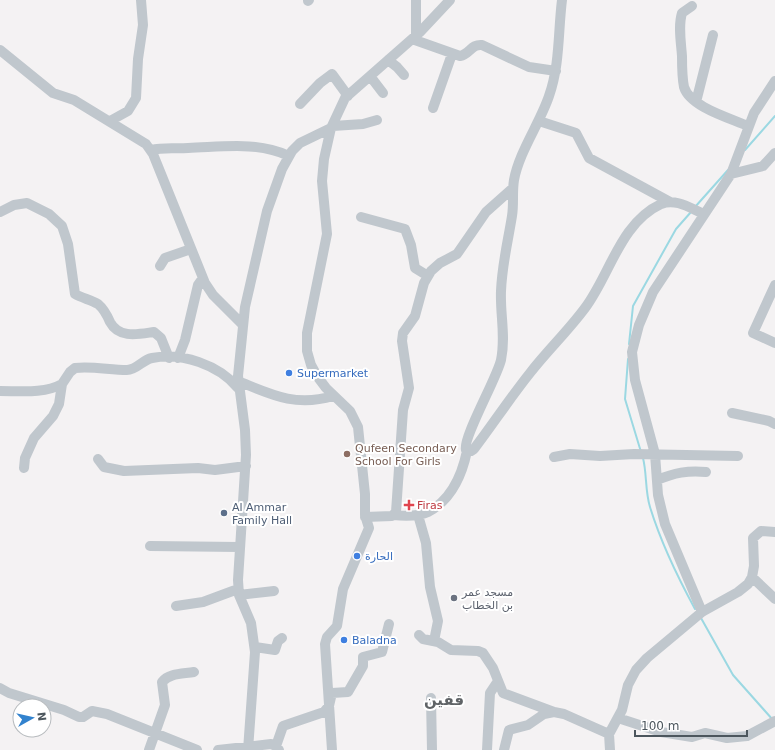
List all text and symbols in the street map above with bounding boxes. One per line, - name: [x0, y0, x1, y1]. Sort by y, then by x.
- place label: Supermarket: [297, 367, 369, 380]
- marker: Supermarket: [284, 368, 294, 378]
- place label: Qufeen Secondary School For Girls: [355, 442, 457, 468]
- marker: Qufeen Secondary School For Girls: [342, 449, 352, 459]
- place label: Firas: [417, 499, 443, 512]
- marker: Firas: [404, 500, 414, 510]
- place label: Al Ammar Family Hall: [232, 501, 292, 527]
- marker: Al Ammar Family Hall: [219, 508, 229, 518]
- place label: الحارة: [365, 550, 393, 563]
- marker: الحارة: [352, 551, 362, 561]
- place label: مسجد عمر بن الخطاب: [461, 586, 513, 612]
- marker: مسجد عمر بن الخطاب: [449, 593, 459, 603]
- place label: Baladna: [352, 634, 397, 647]
- marker: Baladna: [339, 635, 349, 645]
- district label: قفين: [424, 691, 464, 709]
- north arrow: [12, 698, 52, 738]
- text: N: [34, 711, 48, 722]
- scale bar: [635, 712, 747, 738]
- text: 100 m: [641, 719, 679, 733]

